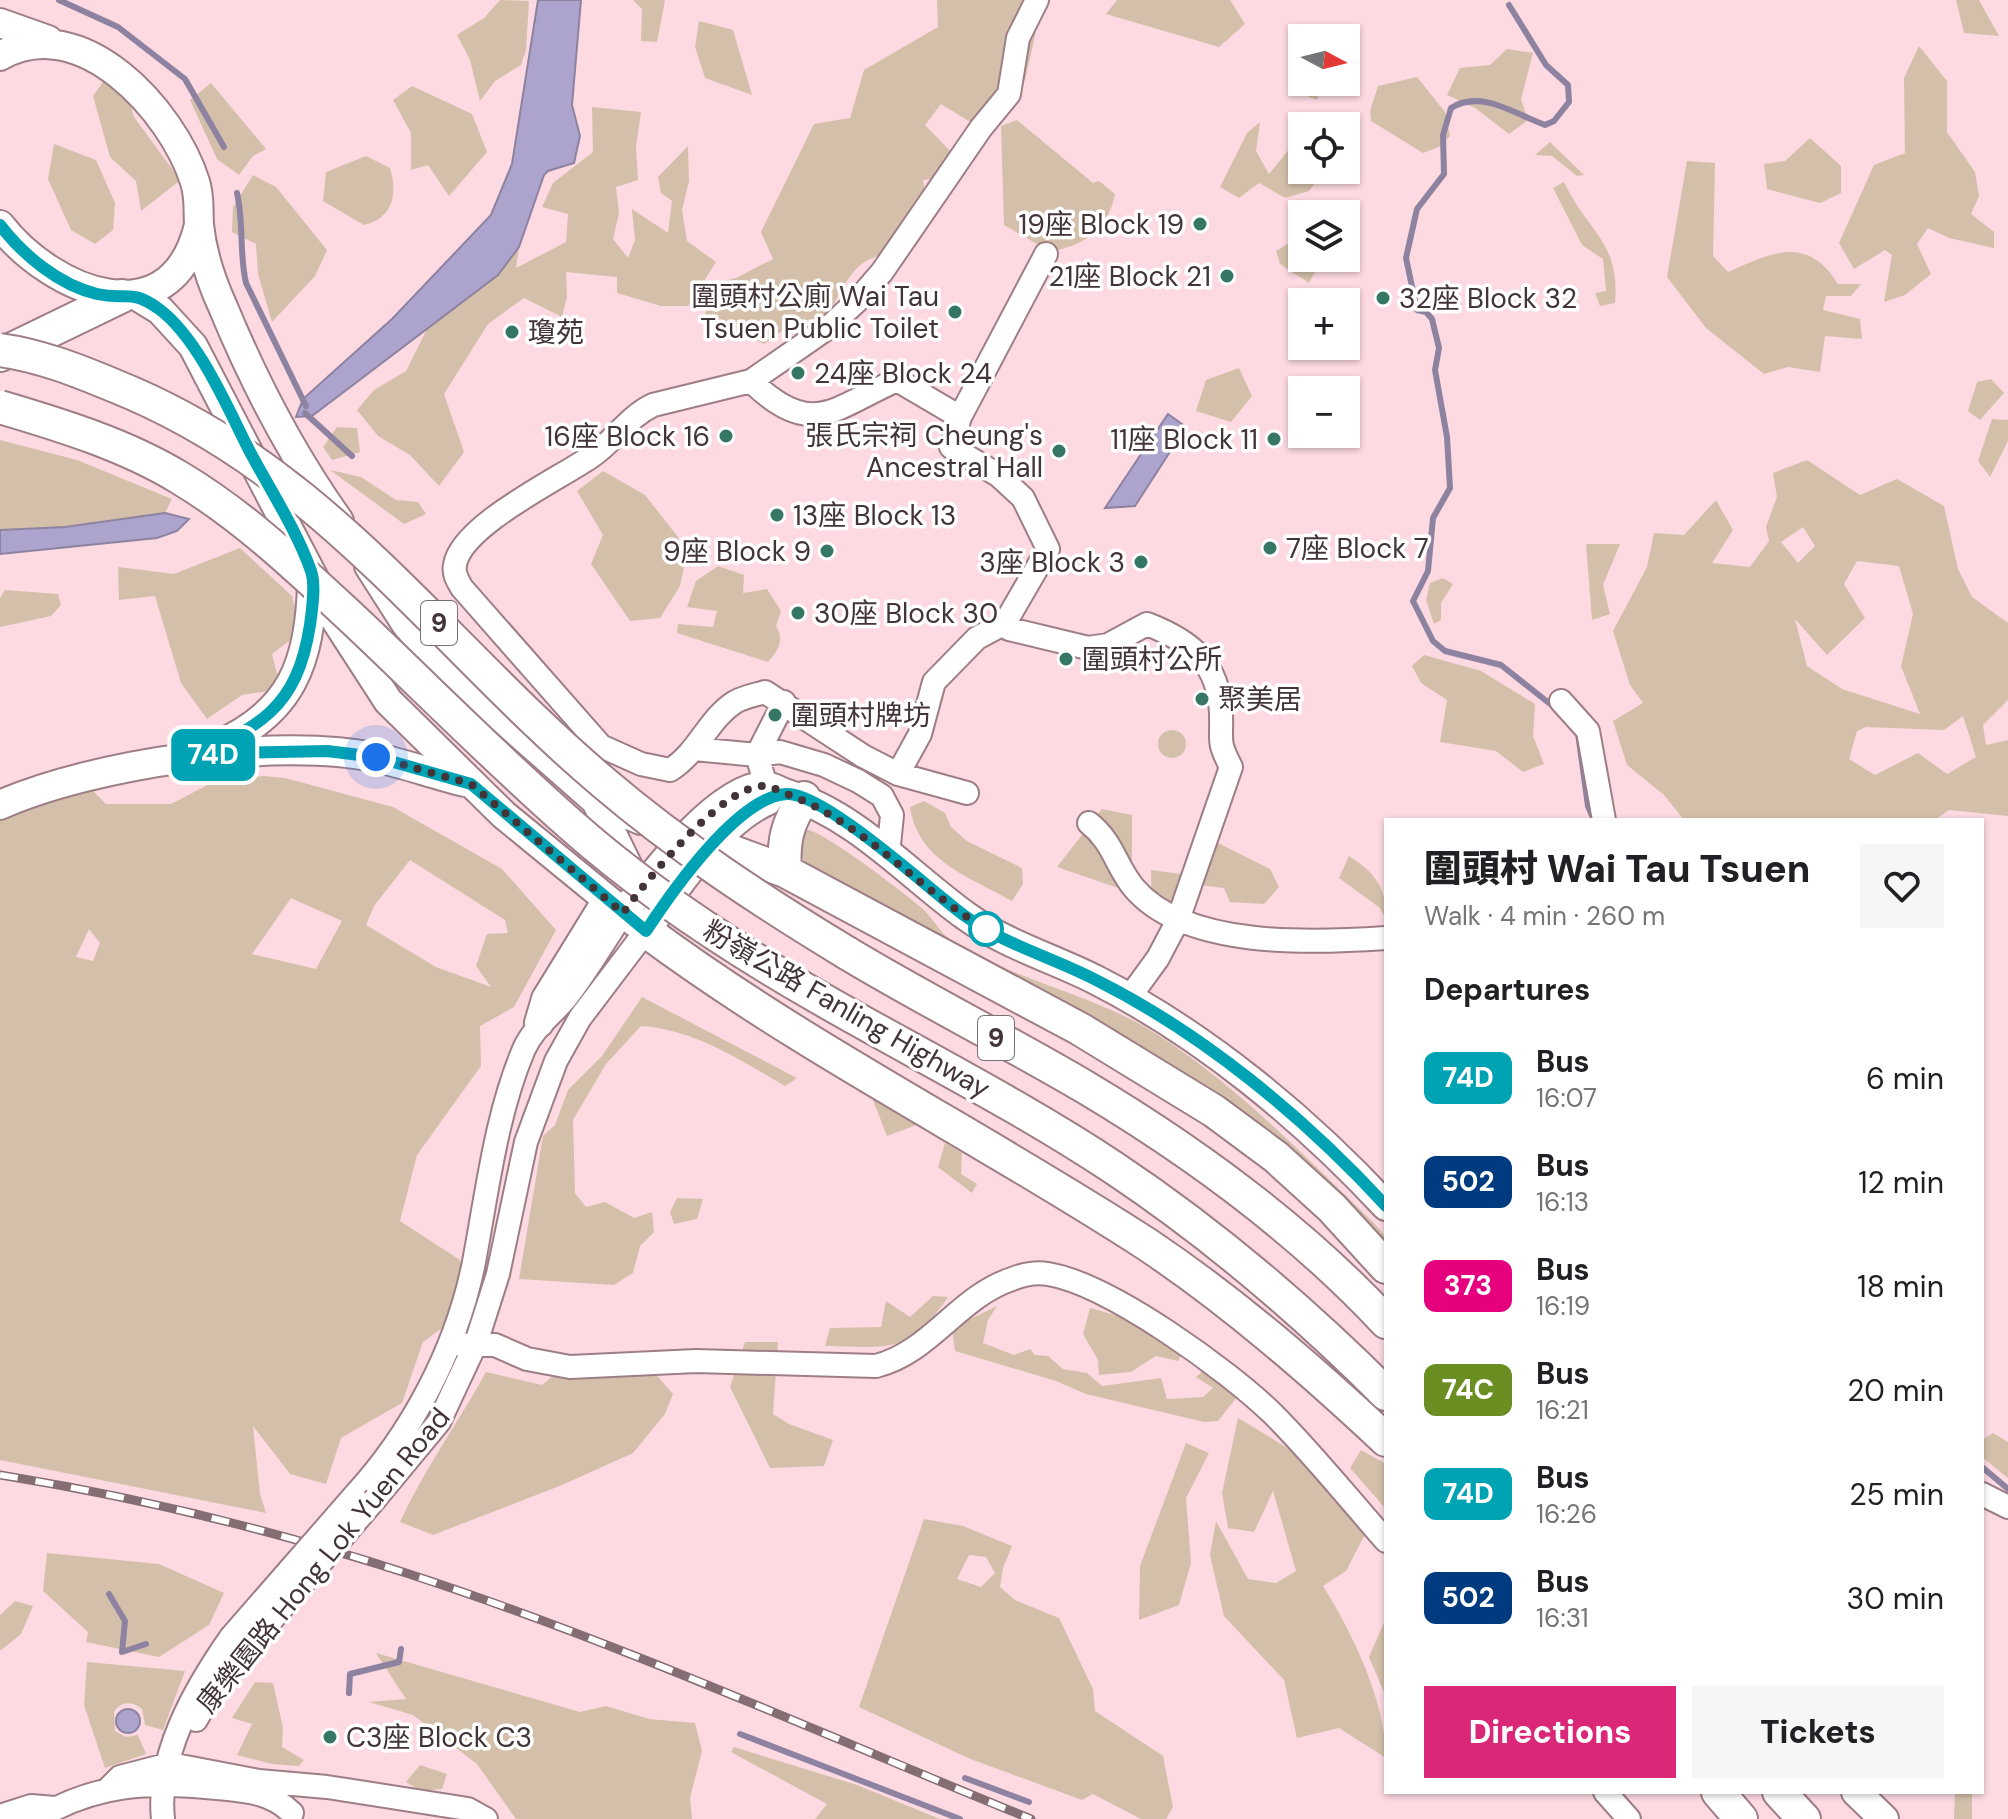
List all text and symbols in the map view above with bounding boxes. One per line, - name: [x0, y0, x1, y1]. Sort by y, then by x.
- north arrow: [1288, 24, 1360, 96]
- map controls: [1288, 24, 1360, 448]
- button: locate: [1288, 112, 1360, 184]
- button: layers: [1288, 200, 1360, 272]
- place label: 19座 Block 19: [1019, 206, 1184, 243]
- marker: 19座 Block 19: [1191, 215, 1209, 233]
- place label: 21座 Block 21: [1049, 258, 1211, 295]
- marker: 21座 Block 21: [1218, 267, 1236, 285]
- place label: 圍頭村公廁 Wai Tau Tsuen Public Toilet: [692, 278, 939, 347]
- place label: 32座 Block 32: [1399, 280, 1577, 317]
- button: +: [1288, 288, 1360, 360]
- marker: 32座 Block 32: [1374, 289, 1392, 307]
- marker: 圍頭村公廁 Wai Tau Tsuen Public Toilet: [946, 303, 964, 321]
- place label: 瓊苑: [528, 314, 584, 351]
- marker: 瓊苑: [503, 323, 521, 341]
- place label: 24座 Block 24: [814, 355, 992, 392]
- marker: 24座 Block 24: [789, 364, 807, 382]
- button: −: [1288, 376, 1360, 448]
- place label: 張氏宗祠 Cheung's Ancestral Hall: [805, 417, 1043, 486]
- place label: 16座 Block 16: [545, 418, 710, 455]
- place label: 11座 Block 11: [1110, 421, 1258, 458]
- marker: 16座 Block 16: [717, 427, 735, 445]
- marker: 11座 Block 11: [1265, 430, 1283, 448]
- marker: 張氏宗祠 Cheung's Ancestral Hall: [1050, 442, 1068, 460]
- place label: 13座 Block 13: [793, 497, 956, 534]
- marker: 13座 Block 13: [768, 506, 786, 524]
- place label: 7座 Block 7: [1286, 530, 1429, 567]
- place label: 9座 Block 9: [663, 533, 811, 570]
- marker: 7座 Block 7: [1261, 539, 1279, 557]
- marker: 9座 Block 9: [818, 542, 836, 560]
- place label: 3座 Block 3: [979, 544, 1125, 581]
- marker: 3座 Block 3: [1132, 553, 1150, 571]
- place label: 30座 Block 30: [814, 595, 998, 632]
- road number: 9: [421, 601, 457, 645]
- marker: 30座 Block 30: [789, 604, 807, 622]
- place label: 圍頭村公所: [1082, 641, 1222, 678]
- marker: 圍頭村公所: [1057, 650, 1075, 668]
- place label: 聚美居: [1218, 681, 1302, 718]
- marker: 聚美居: [1193, 690, 1211, 708]
- place label: 圍頭村牌坊: [791, 697, 931, 734]
- marker: 圍頭村牌坊: [766, 706, 784, 724]
- line badge: 74D: [167, 729, 259, 781]
- text: 74D: [187, 736, 239, 773]
- your location: [356, 737, 396, 777]
- text: 圍頭村 Wai Tau Tsuen: [1424, 844, 1810, 894]
- button: heart: [1860, 844, 1944, 928]
- text: Walk · 4 min · 260 m: [1424, 899, 1665, 933]
- street label: 粉嶺公路 Fanling Highway: [696, 912, 997, 1107]
- unlabelled marker: [969, 912, 1003, 946]
- text: Departures: [1424, 970, 1590, 1009]
- road number: 9: [978, 1016, 1014, 1060]
- text: Bus: [1536, 1042, 1590, 1081]
- text: 74D: [1442, 1059, 1494, 1096]
- text: 6 min: [1866, 1059, 1944, 1098]
- text: 16:07: [1536, 1081, 1597, 1115]
- text: Bus: [1536, 1146, 1590, 1185]
- text: 502: [1441, 1163, 1495, 1200]
- text: 12 min: [1858, 1163, 1944, 1202]
- text: 16:13: [1536, 1185, 1589, 1219]
- text: Bus: [1536, 1250, 1590, 1289]
- text: 373: [1444, 1267, 1492, 1304]
- text: 18 min: [1857, 1267, 1944, 1306]
- text: 16:19: [1536, 1289, 1590, 1323]
- text: Bus: [1536, 1354, 1590, 1393]
- text: 74C: [1442, 1371, 1494, 1408]
- text: 20 min: [1847, 1371, 1944, 1410]
- text: 16:21: [1536, 1393, 1589, 1427]
- street label: 康樂園路 Hong Lok Yuen Road: [189, 1400, 458, 1721]
- text: Bus: [1536, 1458, 1590, 1497]
- text: 74D: [1442, 1475, 1494, 1512]
- text: 25 min: [1849, 1475, 1944, 1514]
- text: 16:26: [1536, 1497, 1597, 1531]
- text: Bus: [1536, 1562, 1590, 1601]
- text: 502: [1441, 1579, 1495, 1616]
- text: 30 min: [1847, 1579, 1944, 1618]
- text: 16:31: [1536, 1601, 1589, 1635]
- button: Directions: [1424, 1686, 1676, 1778]
- button: Tickets: [1692, 1686, 1944, 1778]
- place label: C3座 Block C3: [346, 1719, 532, 1756]
- marker: C3座 Block C3: [321, 1728, 339, 1746]

